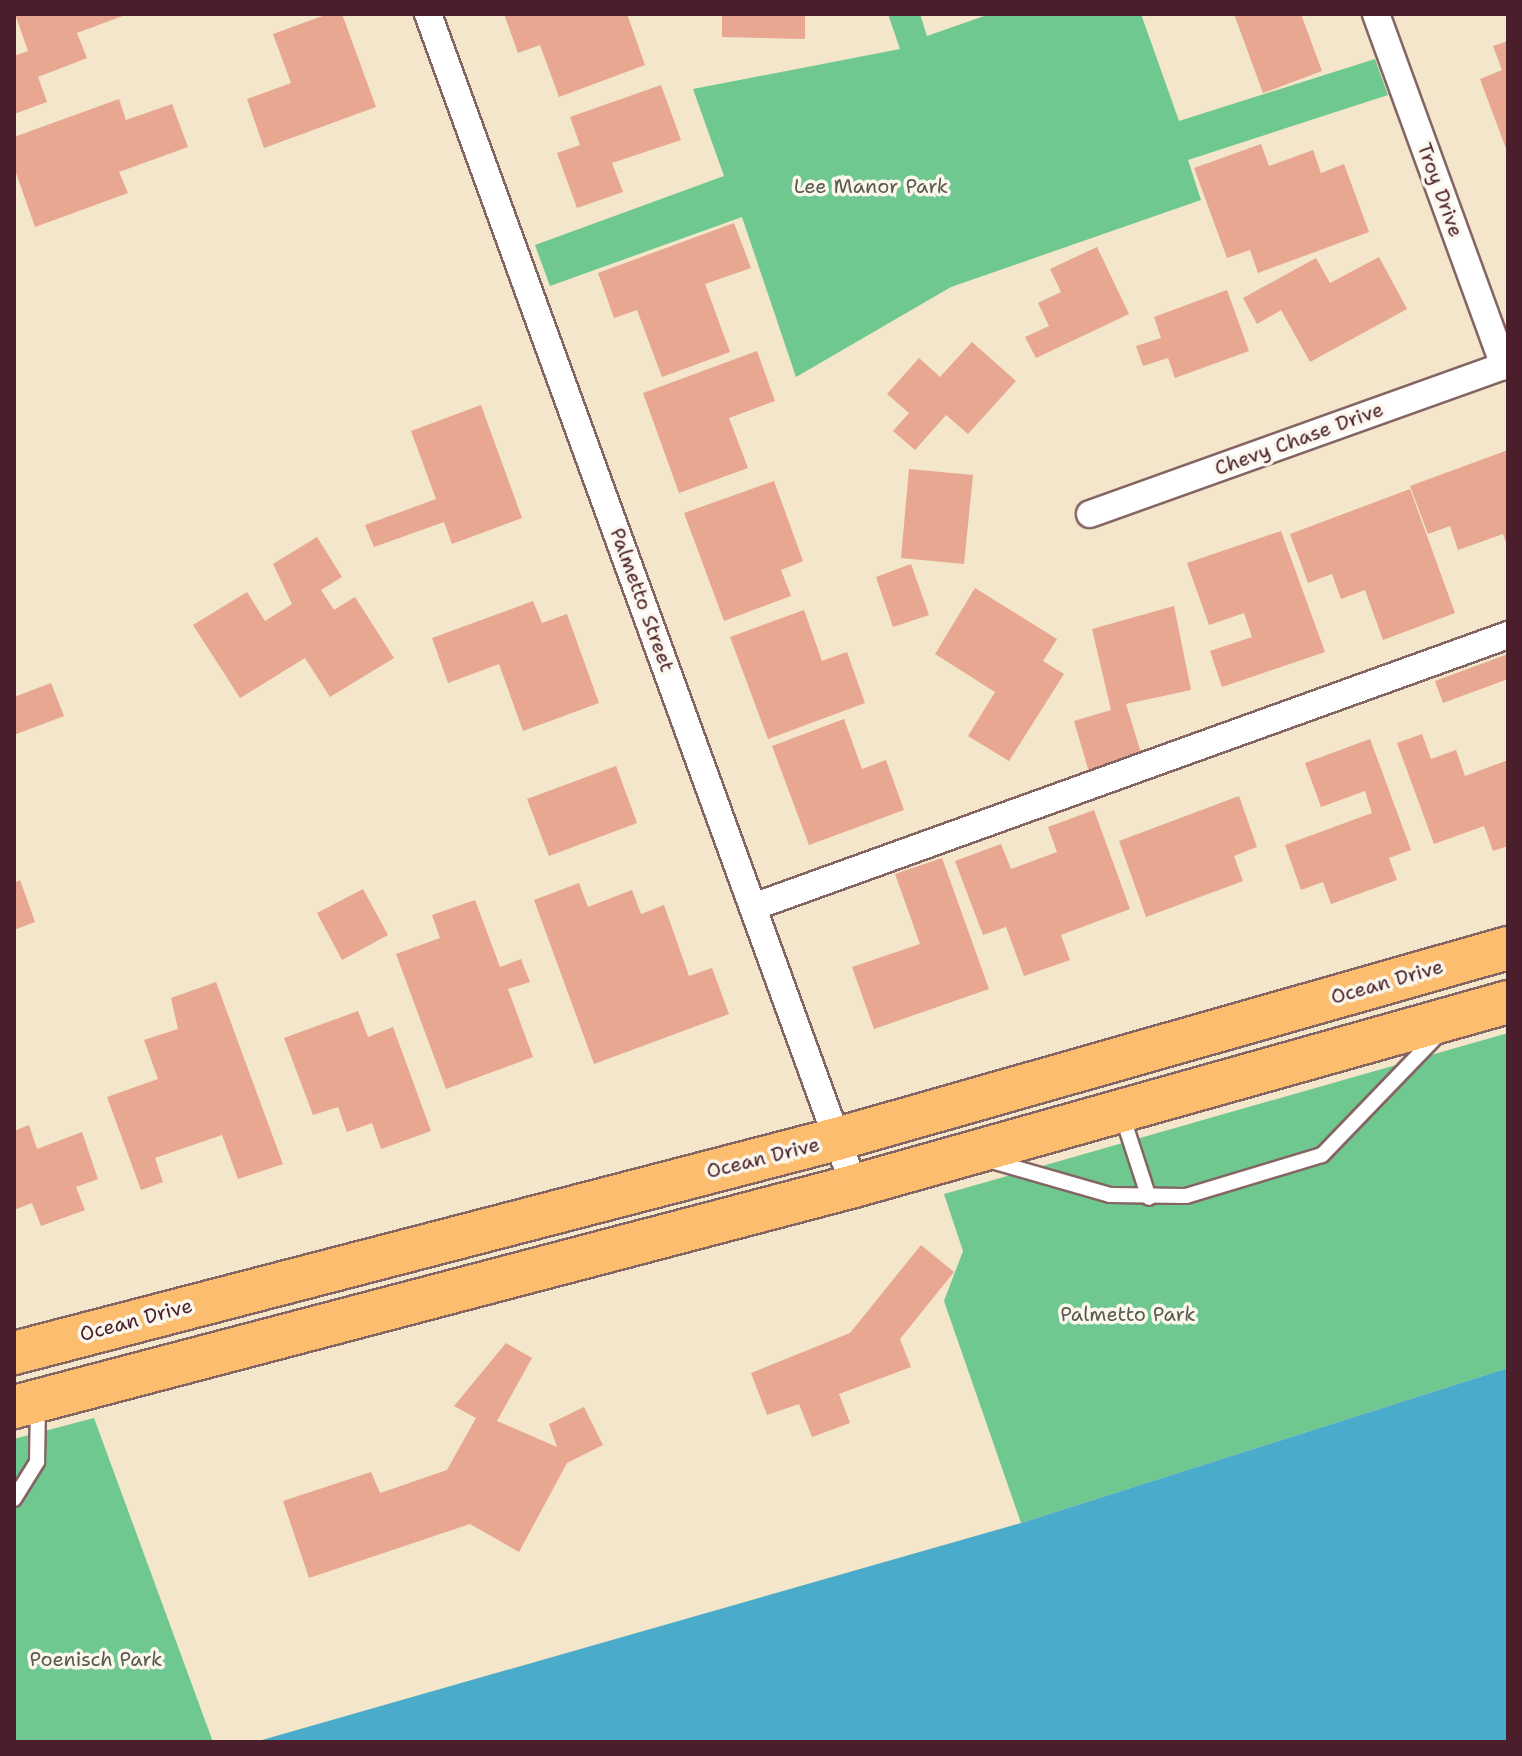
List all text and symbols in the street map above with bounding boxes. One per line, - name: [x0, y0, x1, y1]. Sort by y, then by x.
- street label: Troy Drive: [1412, 140, 1468, 240]
- park label: Lee Manor Park: [794, 174, 948, 198]
- street label: Chevy Chase Drive: [1211, 397, 1387, 481]
- street label: Palmetto Street: [605, 525, 679, 675]
- street label: Ocean Drive: [1328, 955, 1446, 1009]
- street label: Ocean Drive: [704, 1132, 822, 1184]
- street label: Ocean Drive: [77, 1293, 195, 1347]
- park label: Palmetto Park: [1060, 1302, 1196, 1326]
- park label: Poenisch Park: [29, 1647, 163, 1671]

